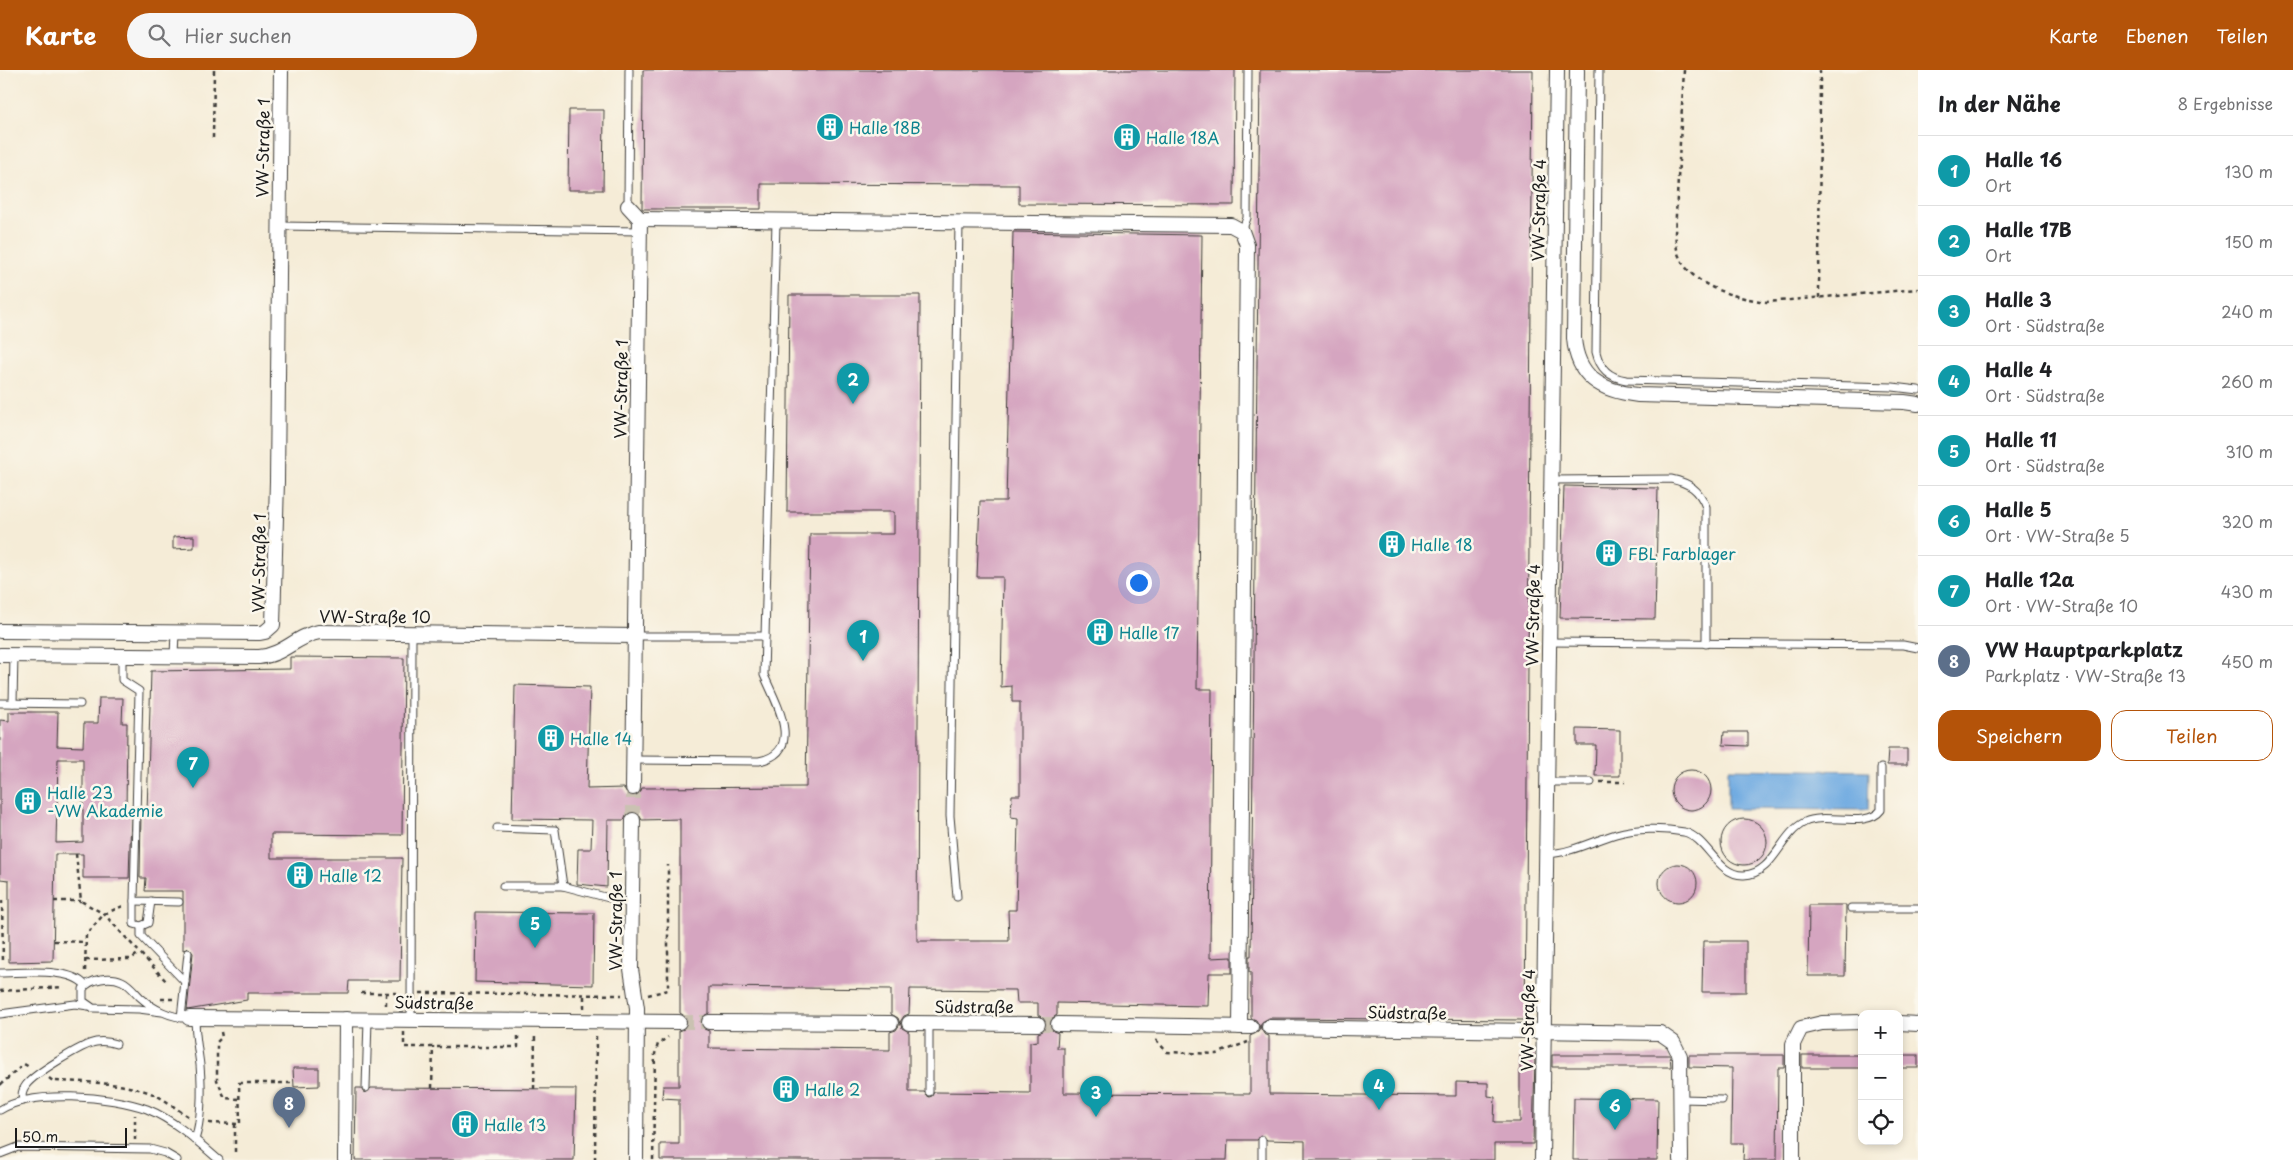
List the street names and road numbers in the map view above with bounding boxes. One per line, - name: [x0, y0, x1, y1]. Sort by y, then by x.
- street label: VW-Straße 1: [249, 98, 275, 198]
- street label: VW-Straße 4: [1525, 158, 1551, 262]
- street label: VW-Straße 1: [607, 339, 633, 439]
- street label: VW-Straße 1: [245, 513, 271, 613]
- street label: VW-Straße 4: [1519, 563, 1545, 667]
- street label: VW-Straße 10: [319, 604, 431, 628]
- street label: VW-Straße 1: [603, 871, 627, 971]
- street label: VW-Straße 4: [1514, 968, 1540, 1072]
- street label: Südstraße: [394, 989, 474, 1015]
- street label: Südstraße: [934, 994, 1014, 1018]
- street label: Südstraße: [1367, 999, 1447, 1025]

